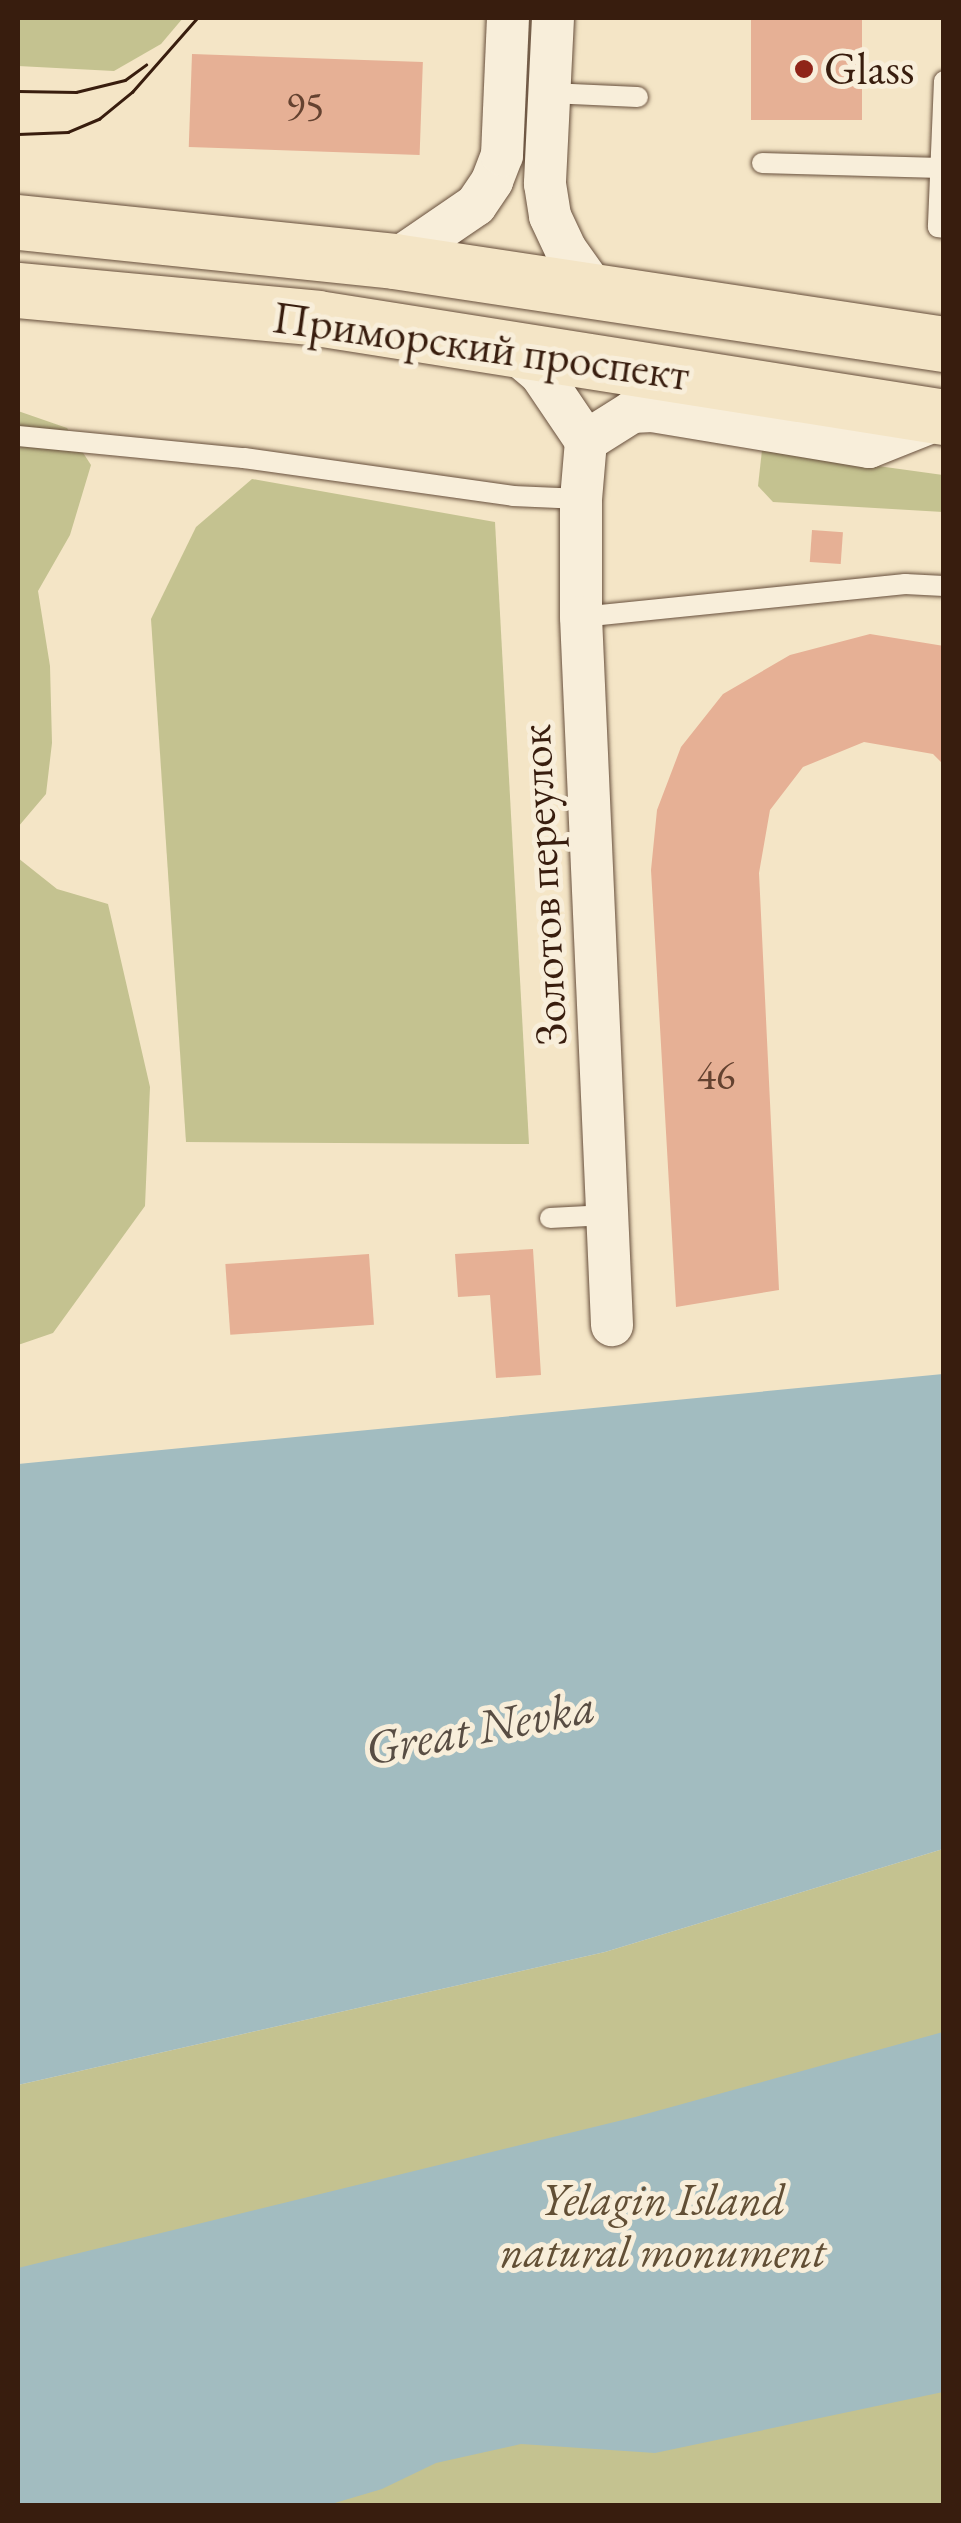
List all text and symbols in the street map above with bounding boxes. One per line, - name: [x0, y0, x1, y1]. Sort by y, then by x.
- place label: Glass: [824, 42, 915, 96]
- marker: Glass: [793, 58, 815, 80]
- house number: 95: [286, 82, 324, 130]
- street label: Приморский проспект: [269, 290, 693, 402]
- street label: Золотов переулок: [508, 723, 578, 1047]
- house number: 46: [697, 1051, 735, 1099]
- water label: Great Nevka: [360, 1676, 600, 1778]
- park label: Yelagin Island natural monument: [500, 2173, 826, 2279]

